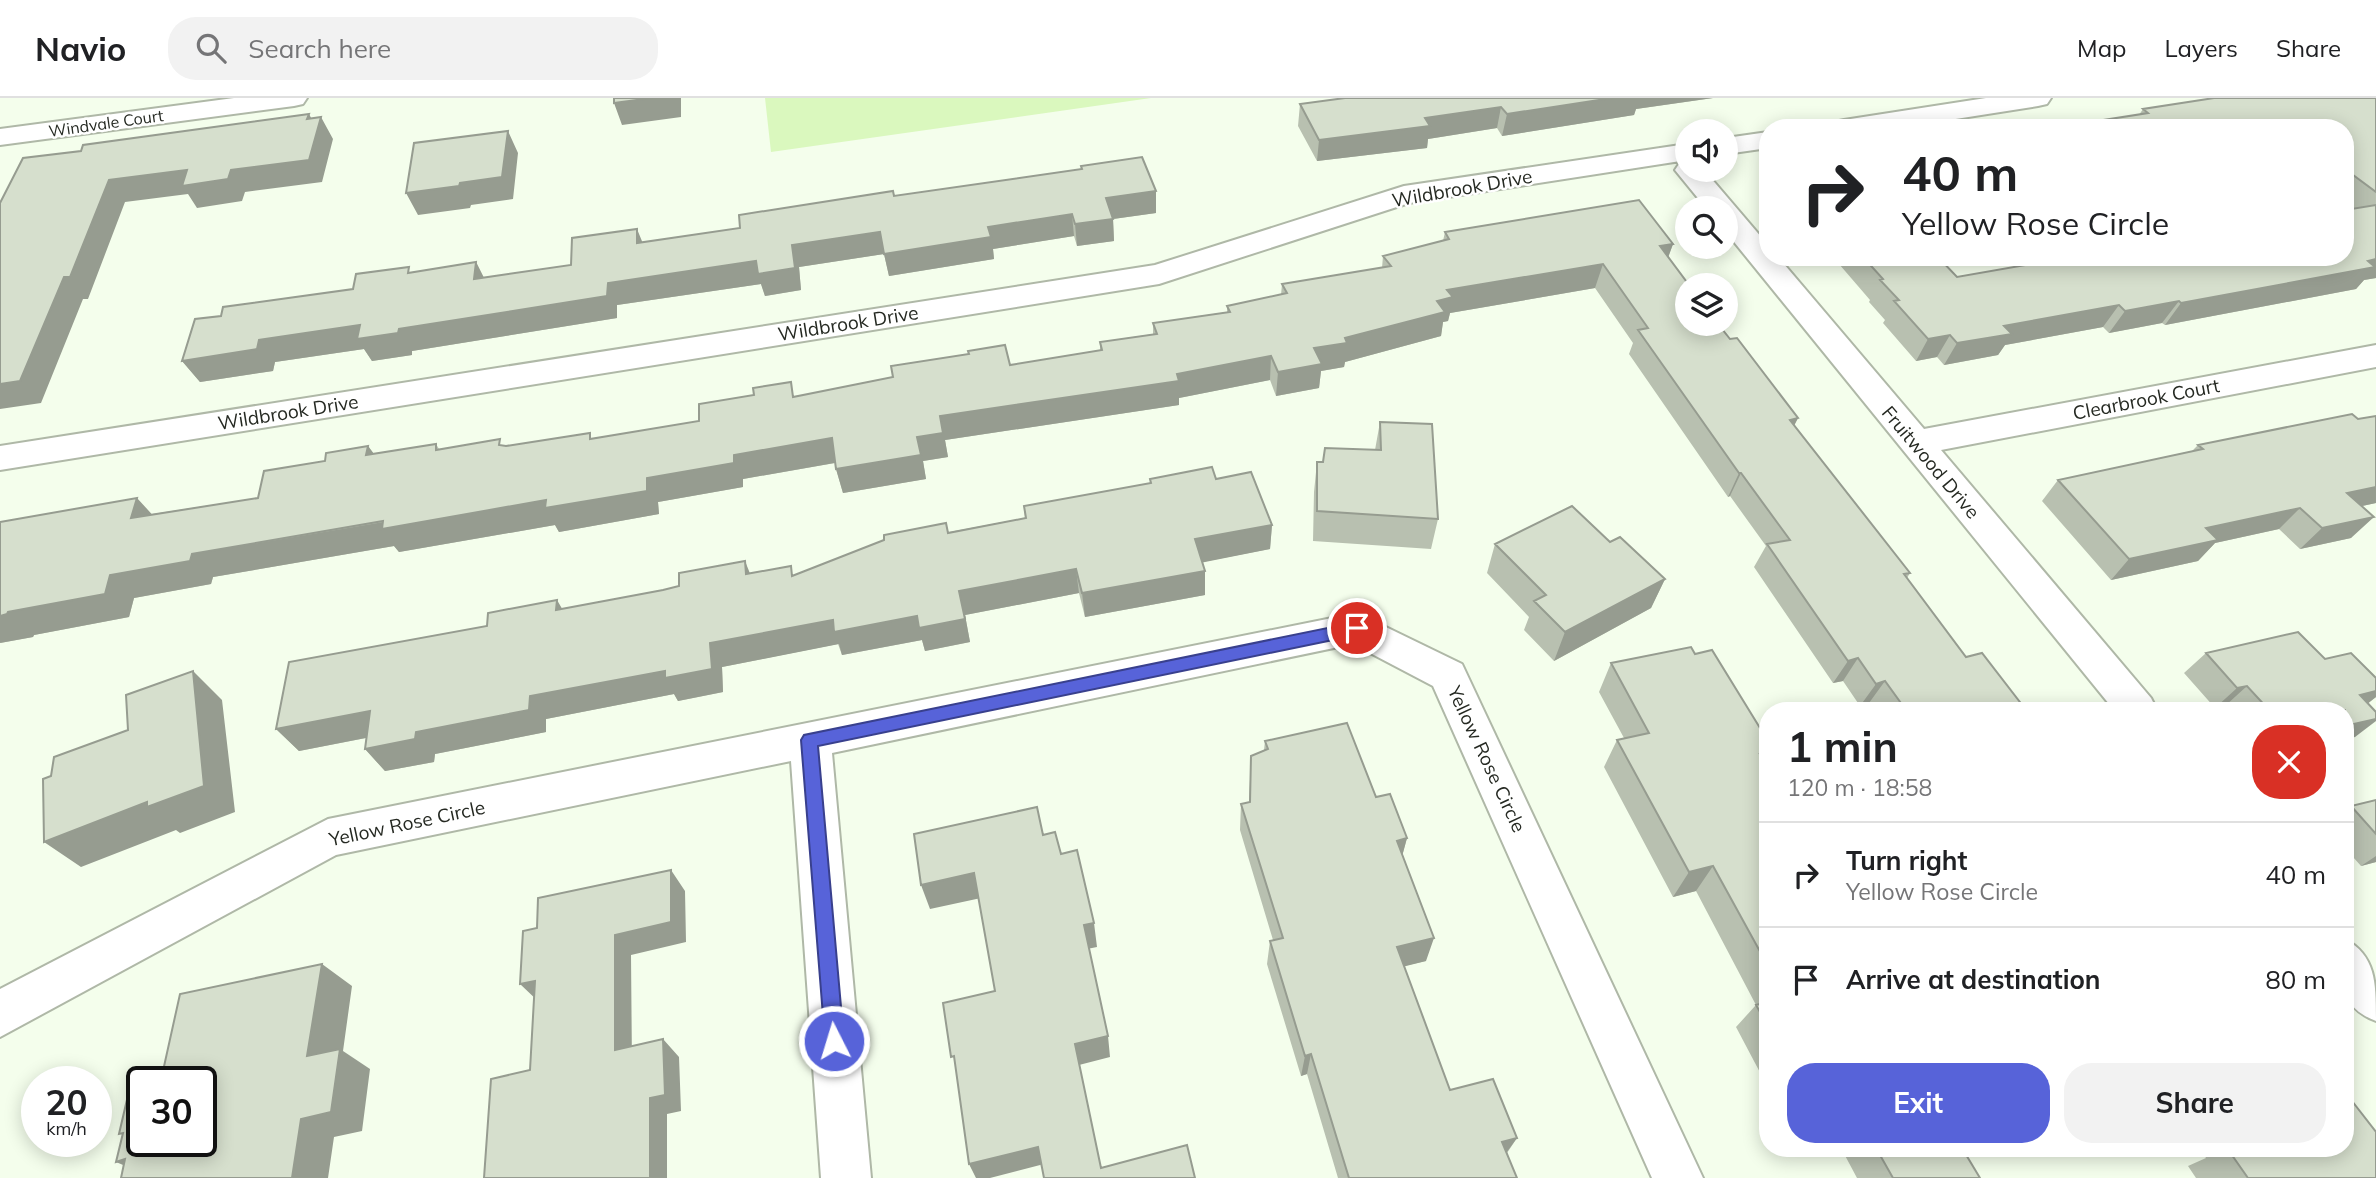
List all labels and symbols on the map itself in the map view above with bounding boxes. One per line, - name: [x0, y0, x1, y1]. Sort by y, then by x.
- street label: Windvale Court: [47, 105, 165, 141]
- street label: Wildbrook Drive: [1390, 164, 1534, 212]
- street label: Wildbrook Drive: [776, 300, 920, 346]
- street label: Clearbrook Court: [2071, 373, 2222, 425]
- street label: Wildbrook Drive: [216, 389, 360, 435]
- street label: Fruitwood Drive: [1877, 401, 1985, 523]
- pin: [1327, 598, 1387, 658]
- street label: Yellow Rose Circle: [1442, 681, 1531, 836]
- street label: Yellow Rose Circle: [326, 795, 487, 851]
- position arrow: [797, 1004, 871, 1078]
- speed limit sign: 30: [126, 1066, 217, 1157]

